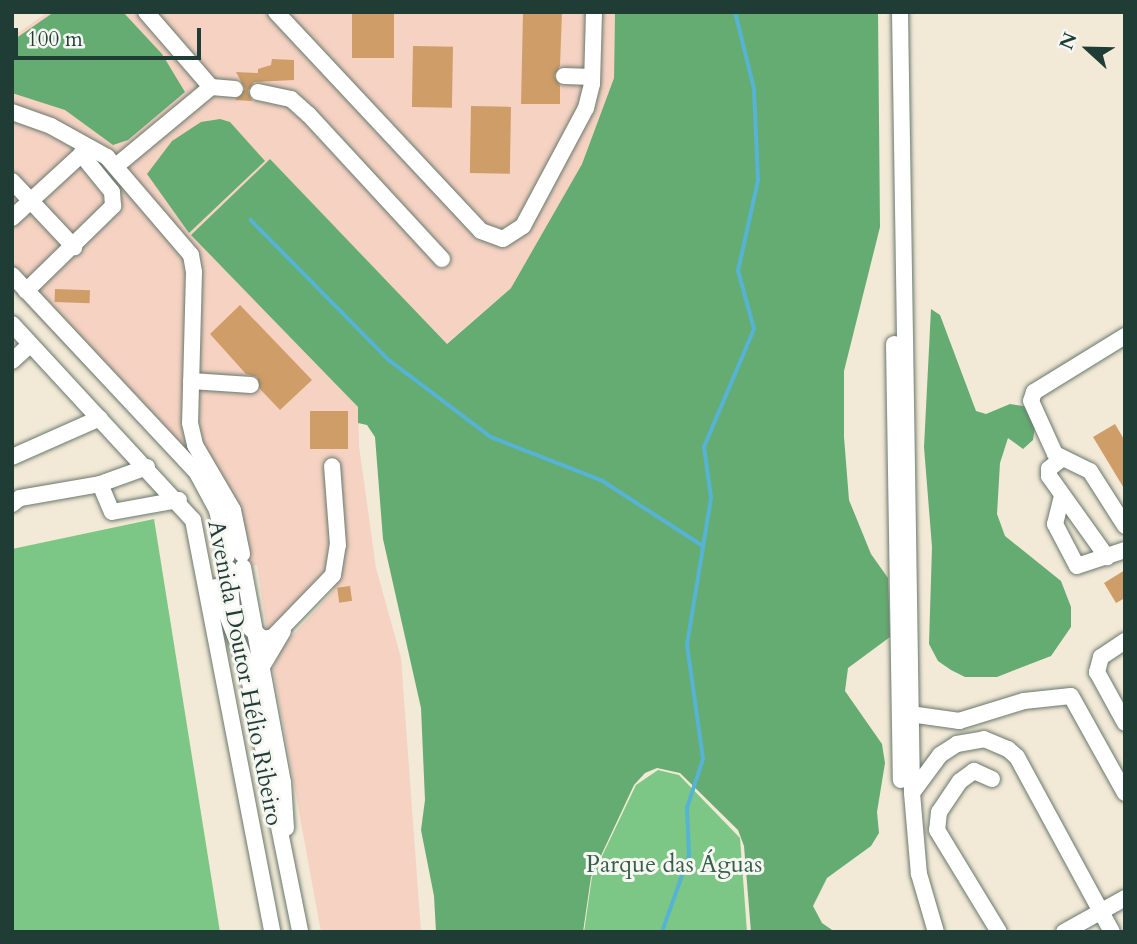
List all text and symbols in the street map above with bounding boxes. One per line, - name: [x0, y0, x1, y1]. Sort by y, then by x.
- scale bar: [18, 14, 205, 58]
- north arrow: [1053, 14, 1123, 84]
- text: 100 m: [27, 25, 83, 54]
- text: N: [1053, 29, 1084, 54]
- street label: Avenida Doutor Hélio Ribeiro: [201, 518, 289, 828]
- park label: Parque das Águas: [586, 851, 762, 879]

